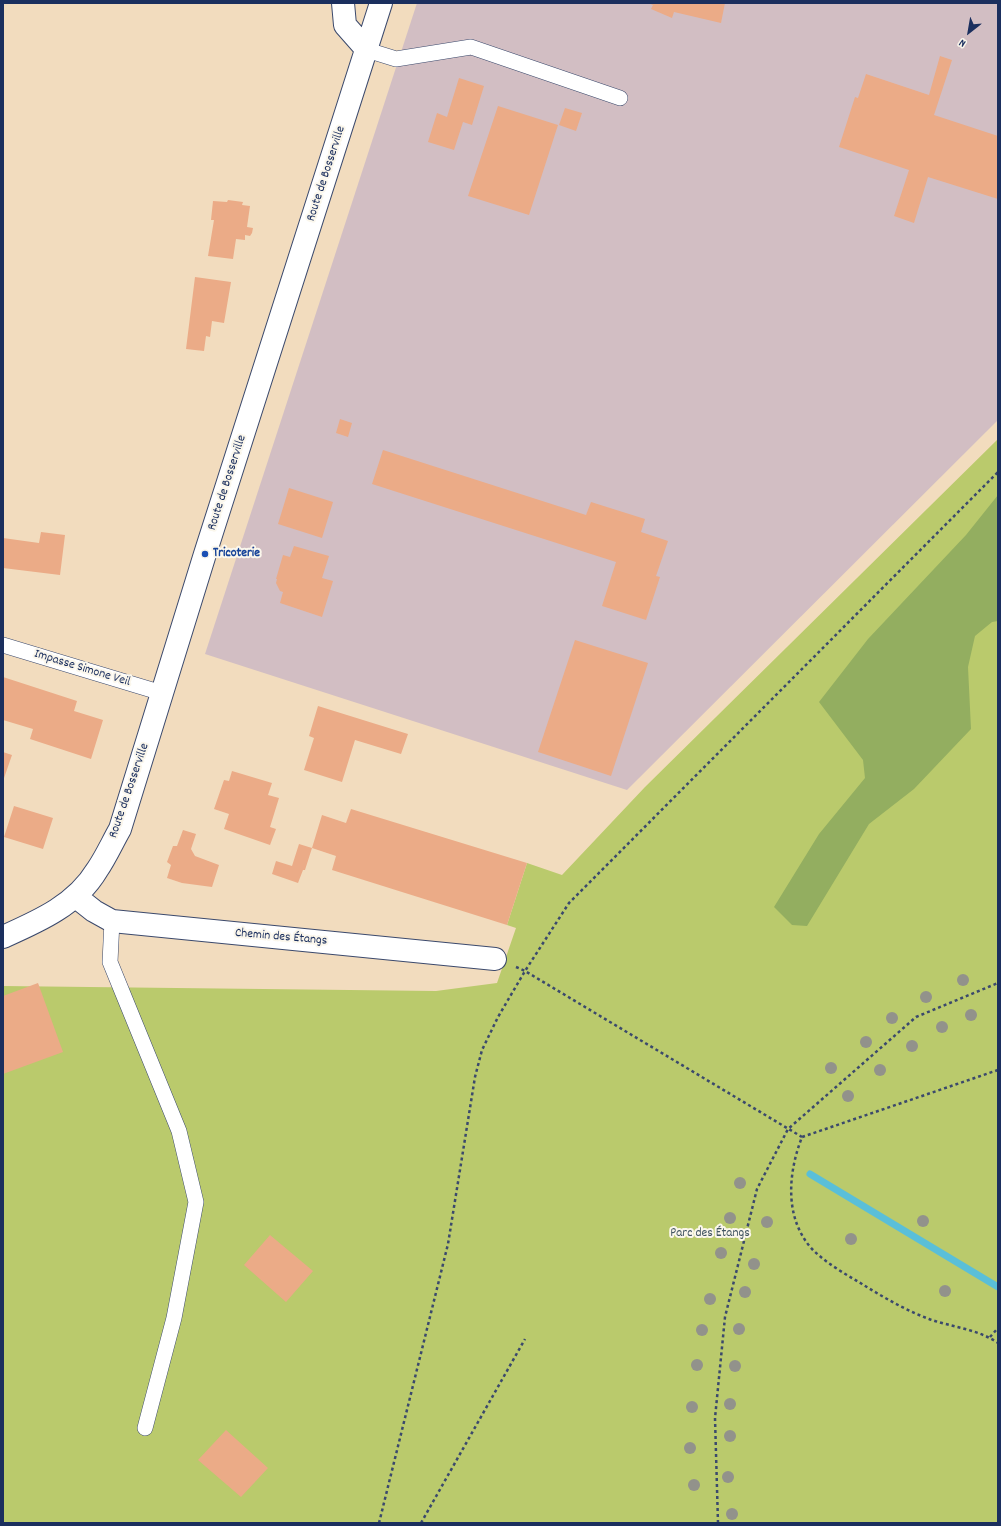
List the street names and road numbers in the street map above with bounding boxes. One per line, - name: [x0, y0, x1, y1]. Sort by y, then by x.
- street label: Route de Bosserville: [304, 124, 350, 224]
- street label: Route de Bosserville: [205, 433, 251, 533]
- street label: Impasse Simone Veil: [32, 647, 132, 691]
- street label: Route de Bosserville: [106, 742, 154, 840]
- street label: Chemin des Étangs: [234, 926, 328, 950]

